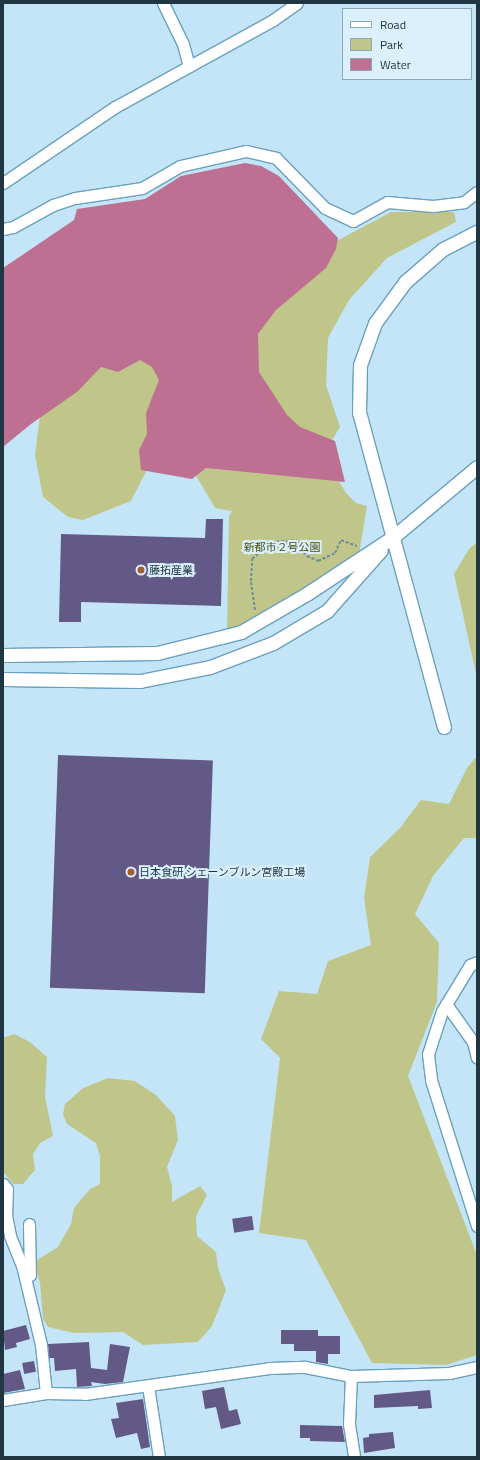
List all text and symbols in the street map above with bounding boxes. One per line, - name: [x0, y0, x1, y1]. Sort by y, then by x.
- legend: [342, 8, 472, 80]
- text: Road: [380, 15, 406, 34]
- text: Park: [380, 35, 403, 54]
- text: Water: [380, 55, 411, 74]
- park label: 新都市２号公園: [244, 540, 320, 554]
- place label: 藤拓産業: [149, 563, 193, 577]
- marker: 藤拓産業: [136, 565, 146, 575]
- place label: 日本食研 シェーンブルン宮殿工場: [139, 865, 306, 879]
- marker: 日本食研 シェーンブルン宮殿工場: [126, 867, 136, 877]

